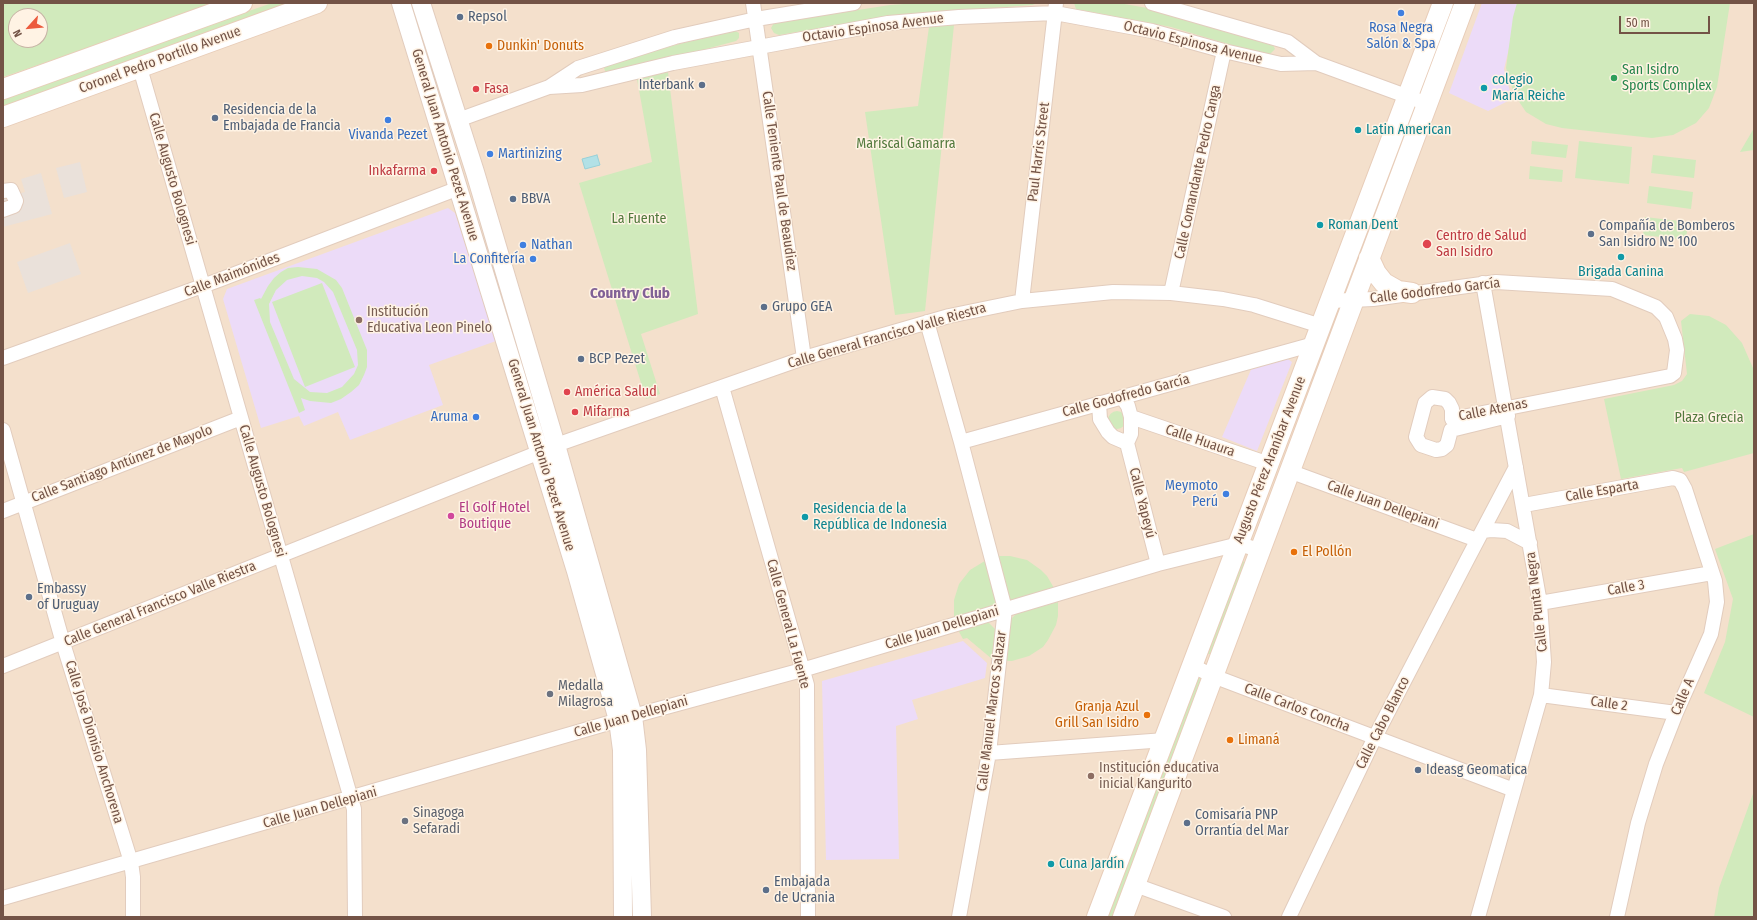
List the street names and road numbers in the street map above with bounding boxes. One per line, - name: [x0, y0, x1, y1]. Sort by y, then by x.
- street label: Octavio Espinosa Avenue: [801, 10, 945, 46]
- street label: Octavio Espinosa Avenue: [1122, 18, 1264, 68]
- street label: Coronel Pedro Portillo Avenue: [77, 23, 243, 97]
- street label: General Juan Antonio Pezet Avenue: [408, 47, 482, 243]
- street label: Calle Comandante Pedro Canga: [1171, 83, 1225, 261]
- street label: Calle Teniente Paul de Beaudiez: [758, 90, 800, 272]
- street label: Paul Harris Street: [1025, 101, 1053, 203]
- street label: Calle Augusto Bolognesi: [145, 111, 199, 247]
- street label: Calle Maimónides: [182, 249, 282, 301]
- street label: Calle Godofredo García: [1369, 275, 1501, 307]
- street label: Calle General Francisco Valle Riestra: [786, 300, 988, 372]
- street label: General Juan Antonio Pezet Avenue: [504, 357, 578, 553]
- street label: Calle Godofredo García: [1061, 371, 1191, 421]
- street label: Augusto Pérez Araníbar Avenue: [1230, 374, 1310, 546]
- street label: Calle Atenas: [1457, 395, 1529, 425]
- street label: Calle Huaura: [1163, 421, 1237, 461]
- street label: Calle Santiago Antúnez de Mayolo: [29, 422, 215, 506]
- street label: Calle Augusto Bolognesi: [235, 423, 289, 559]
- street label: Calle Yapeyú: [1125, 466, 1159, 540]
- street label: Calle Esparta: [1564, 476, 1640, 506]
- street label: Calle Juan Dellepiani: [1325, 477, 1441, 533]
- street label: Calle Punta Negra: [1523, 551, 1551, 653]
- street label: Calle General La Fuente: [763, 557, 813, 691]
- street label: Calle General Francisco Valle Riestra: [62, 558, 258, 650]
- street label: Calle 3: [1606, 576, 1646, 600]
- street label: Calle Juan Dellepiani: [883, 603, 1001, 653]
- street label: Calle Manuel Marcos Salazar: [974, 630, 1010, 792]
- street label: Calle José Dionisio Anchorena: [61, 658, 127, 826]
- street label: Calle Cabo Blanco: [1352, 674, 1414, 772]
- street label: Calle A: [1668, 676, 1698, 718]
- street label: Calle Carlos Concha: [1242, 680, 1352, 736]
- street label: Calle Juan Dellepiani: [572, 693, 690, 741]
- street label: Calle 2: [1589, 693, 1629, 715]
- street label: Calle Juan Dellepiani: [261, 784, 379, 832]

